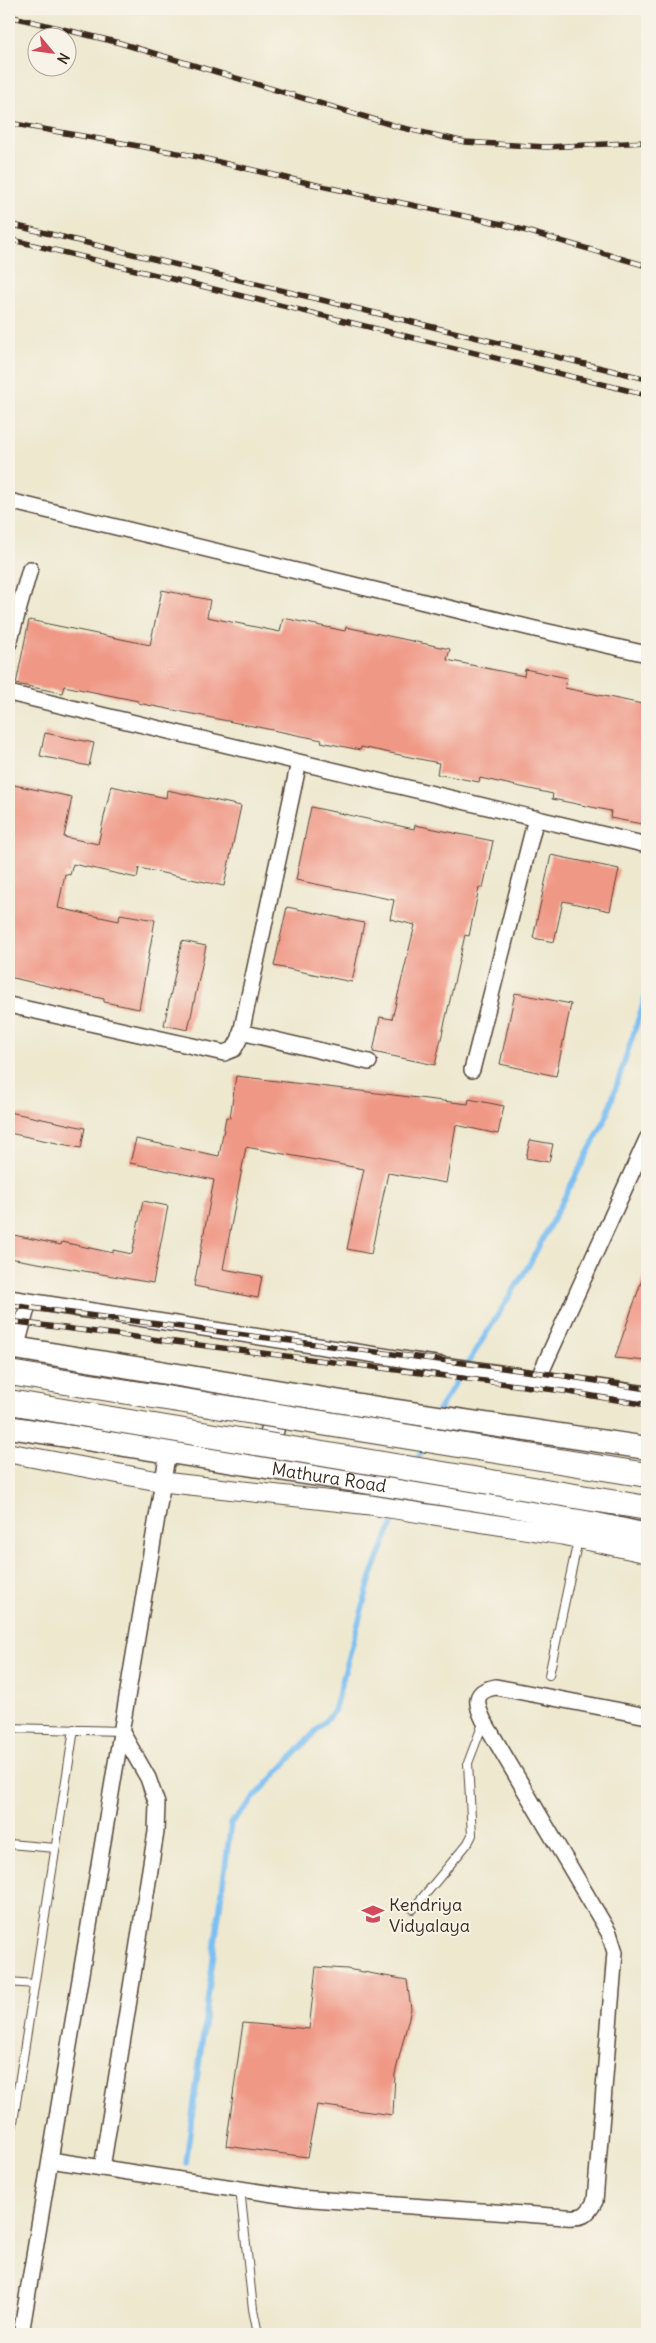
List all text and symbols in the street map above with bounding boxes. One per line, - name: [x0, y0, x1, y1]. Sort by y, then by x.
- north arrow: [28, 28, 78, 78]
- text: N: [53, 50, 74, 67]
- street label: Mathura Road: [270, 1456, 388, 1497]
- place label: Kendriya Vidyalaya: [389, 1893, 470, 1937]
- school or university icon: Kendriya Vidyalaya: [360, 1901, 386, 1927]

